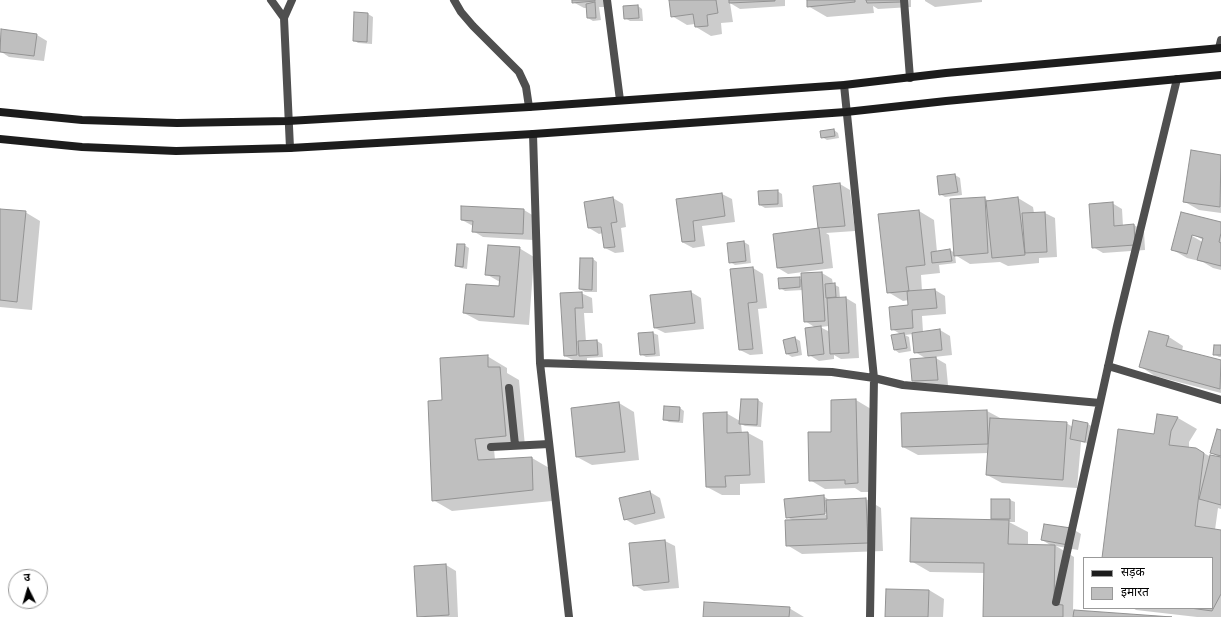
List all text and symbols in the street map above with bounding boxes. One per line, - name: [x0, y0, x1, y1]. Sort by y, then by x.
- legend: [1083, 557, 1213, 609]
- text: सड़क: [1121, 565, 1145, 579]
- north arrow: [8, 569, 48, 609]
- text: उ: [23, 571, 31, 584]
- text: इमारत: [1121, 585, 1149, 599]

